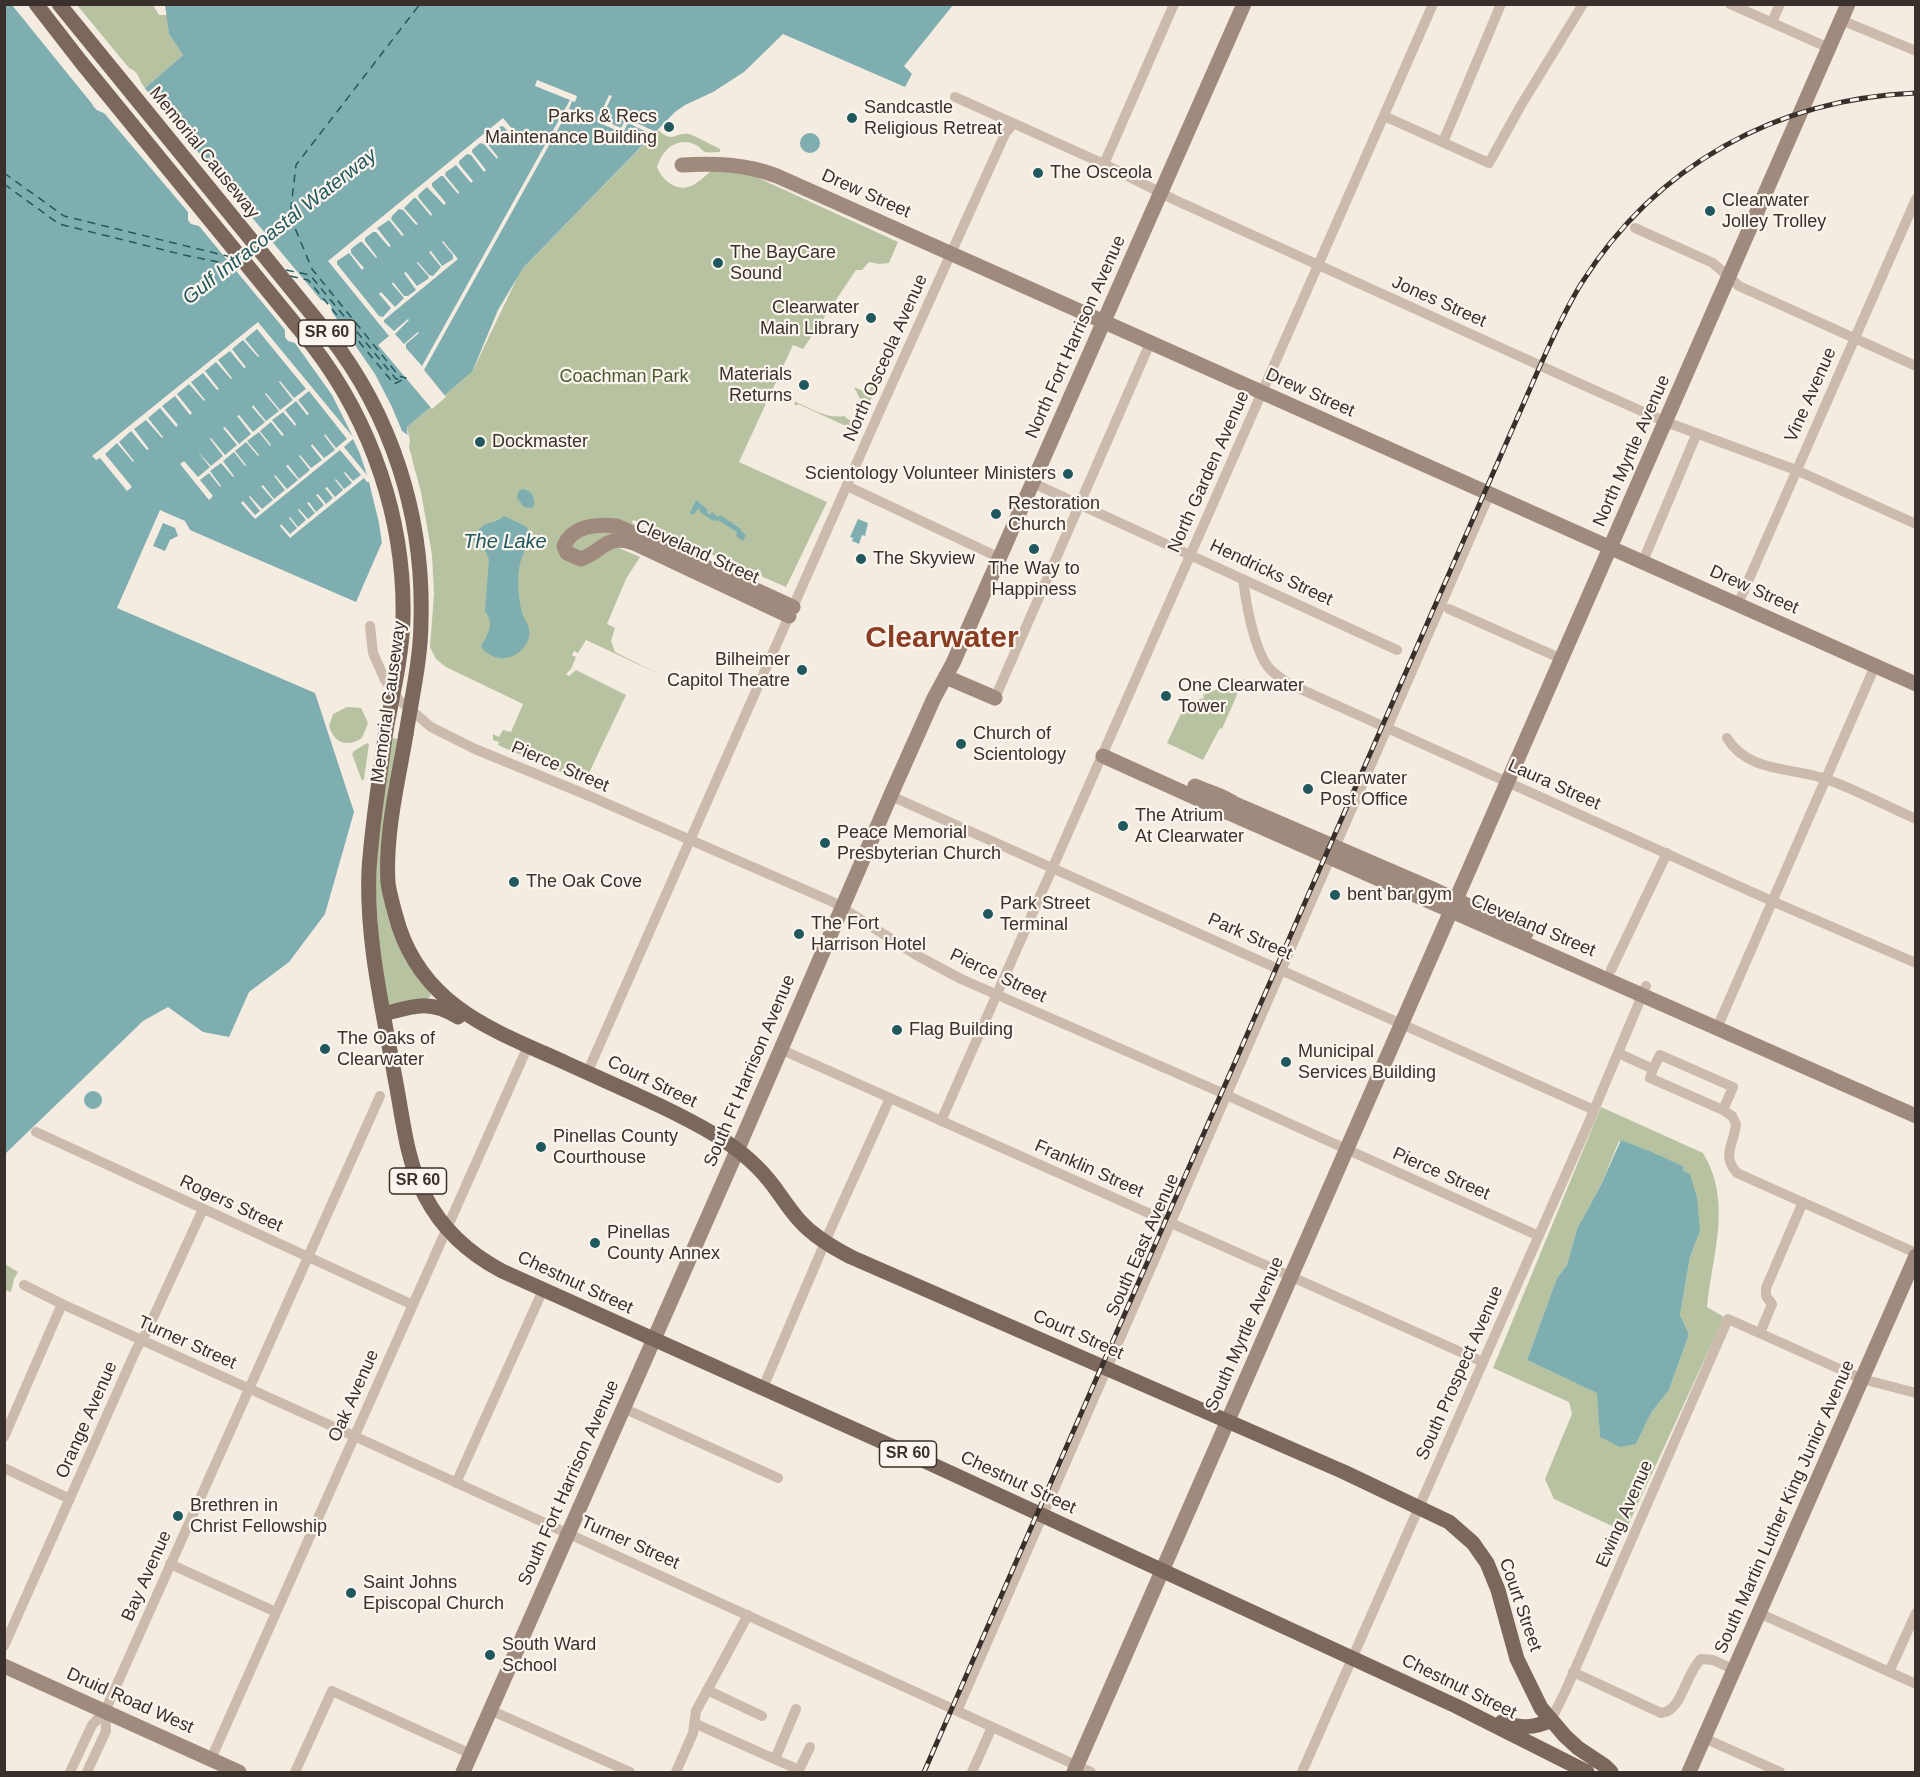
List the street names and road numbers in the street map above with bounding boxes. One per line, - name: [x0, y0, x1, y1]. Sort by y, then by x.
- street label: Memorial Causeway: [144, 83, 264, 223]
- street label: Drew Street: [818, 165, 914, 223]
- street label: North Fort Harrison Avenue: [1021, 232, 1131, 442]
- street label: North Osceola Avenue: [839, 271, 933, 445]
- street label: Jones Street: [1388, 272, 1490, 332]
- road number: SR 60: [298, 320, 356, 346]
- street label: Vine Avenue: [1781, 344, 1841, 446]
- street label: Drew Street: [1262, 364, 1358, 422]
- street label: North Myrtle Avenue: [1589, 372, 1675, 530]
- street label: North Garden Avenue: [1164, 388, 1254, 556]
- street label: Cleveland Street: [632, 515, 762, 589]
- street label: Hendricks Street: [1206, 535, 1336, 611]
- street label: Drew Street: [1706, 561, 1802, 619]
- street label: Memorial Causeway: [367, 620, 411, 784]
- street label: Pierce Street: [508, 737, 612, 797]
- street label: Laura Street: [1504, 755, 1604, 815]
- street label: Cleveland Street: [1468, 890, 1598, 962]
- street label: Park Street: [1204, 909, 1296, 965]
- street label: Pierce Street: [946, 944, 1050, 1008]
- street label: South Ft Harrison Avenue: [700, 972, 800, 1170]
- street label: Court Street: [604, 1051, 700, 1113]
- street label: Franklin Street: [1031, 1135, 1147, 1203]
- street label: Pierce Street: [1389, 1143, 1493, 1205]
- road number: SR 60: [390, 1168, 446, 1194]
- street label: South East Avenue: [1102, 1170, 1184, 1320]
- street label: Rogers Street: [176, 1171, 286, 1237]
- street label: Chestnut Street: [514, 1247, 636, 1319]
- street label: South Myrtle Avenue: [1201, 1253, 1289, 1415]
- street label: South Prospect Avenue: [1412, 1282, 1508, 1464]
- street label: Court Street: [1029, 1305, 1127, 1365]
- street label: Turner Street: [134, 1312, 240, 1374]
- street label: Oak Avenue: [324, 1347, 384, 1445]
- street label: South Martin Luther King Junior Avenue: [1710, 1357, 1860, 1657]
- street label: Orange Avenue: [52, 1358, 122, 1482]
- street label: South Fort Harrison Avenue: [514, 1377, 624, 1589]
- road number: SR 60: [880, 1441, 936, 1467]
- street label: Chestnut Street: [957, 1447, 1079, 1519]
- street label: Ewing Avenue: [1592, 1457, 1658, 1571]
- street label: Turner Street: [577, 1512, 683, 1574]
- street label: Bay Avenue: [117, 1527, 177, 1625]
- street label: Court Street: [1494, 1556, 1546, 1654]
- street label: Chestnut Street: [1398, 1650, 1520, 1724]
- street label: Druid Road West: [63, 1663, 197, 1739]

